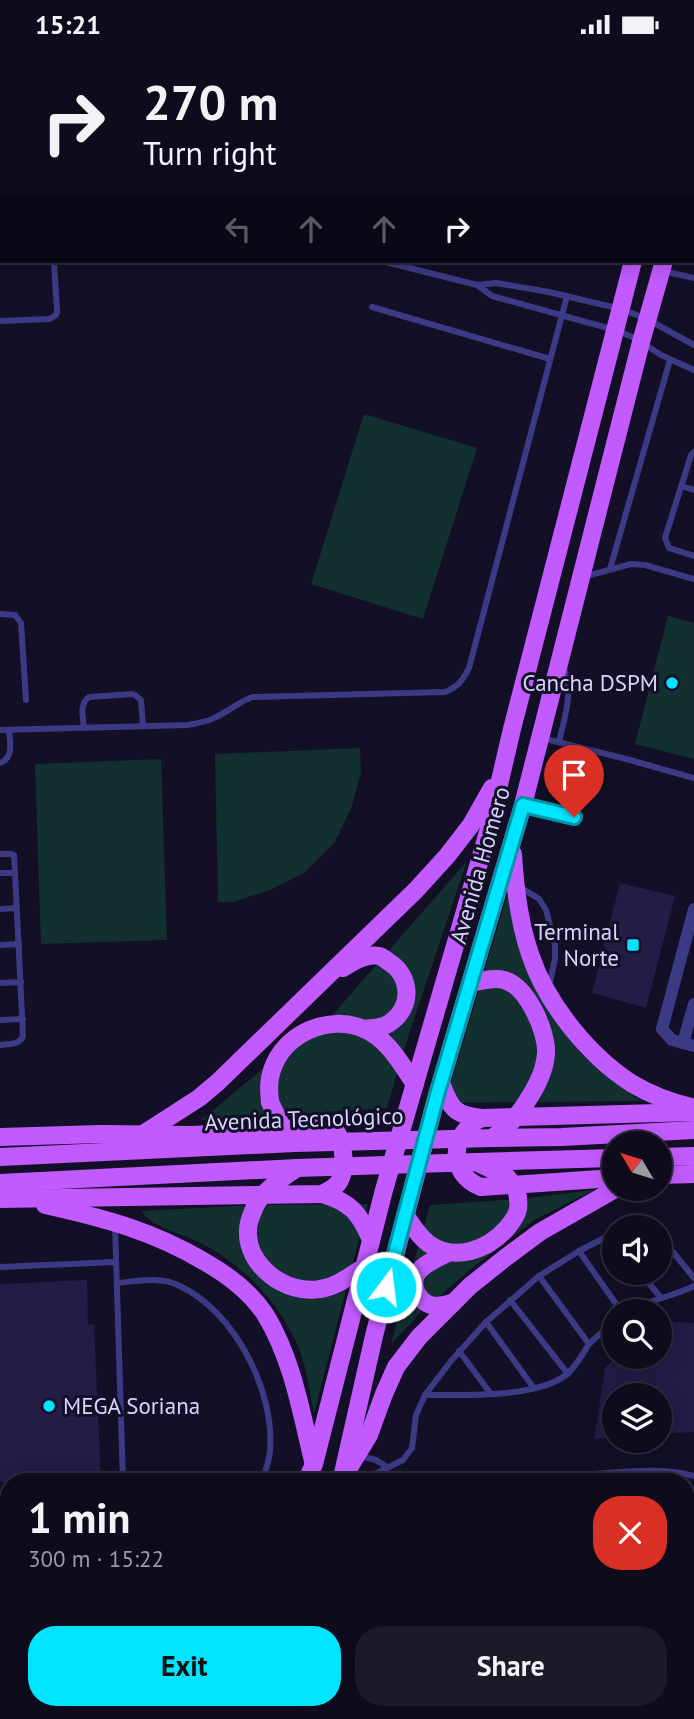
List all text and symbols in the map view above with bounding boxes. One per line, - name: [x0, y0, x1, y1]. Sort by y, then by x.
- text: 15:21: [35, 8, 101, 41]
- text: 270 m: [143, 70, 278, 134]
- icon: right: [28, 77, 119, 168]
- text: Turn right: [143, 132, 277, 174]
- icon: left: [219, 210, 257, 248]
- icon: ahead: [292, 210, 330, 248]
- icon: ahead: [365, 210, 403, 248]
- icon: right: [438, 210, 476, 248]
- place label: Cancha DSPM: [522, 668, 658, 697]
- marker: Cancha DSPM: [664, 675, 680, 691]
- pin: [544, 745, 604, 817]
- icon: arrive: [555, 756, 593, 794]
- street label: Avenida Homero: [443, 783, 516, 947]
- place label: Terminal Norte: [534, 917, 619, 972]
- marker: Terminal Norte: [625, 937, 641, 953]
- street label: Avenida Tecnológico: [204, 1101, 404, 1136]
- north arrow: [602, 1131, 672, 1201]
- map controls: [602, 1131, 672, 1453]
- button: sound: [602, 1215, 672, 1285]
- position arrow: [349, 1250, 423, 1324]
- button: search: [602, 1299, 672, 1369]
- button: layers: [602, 1383, 672, 1453]
- place label: MEGA Soriana: [63, 1391, 200, 1420]
- marker: MEGA Soriana: [41, 1398, 57, 1414]
- text: 1 min: [28, 1490, 130, 1545]
- button: close: [593, 1496, 667, 1570]
- text: 300 m · 15:22: [28, 1544, 164, 1573]
- button: Exit: [28, 1626, 341, 1706]
- button: Share: [355, 1626, 667, 1706]

